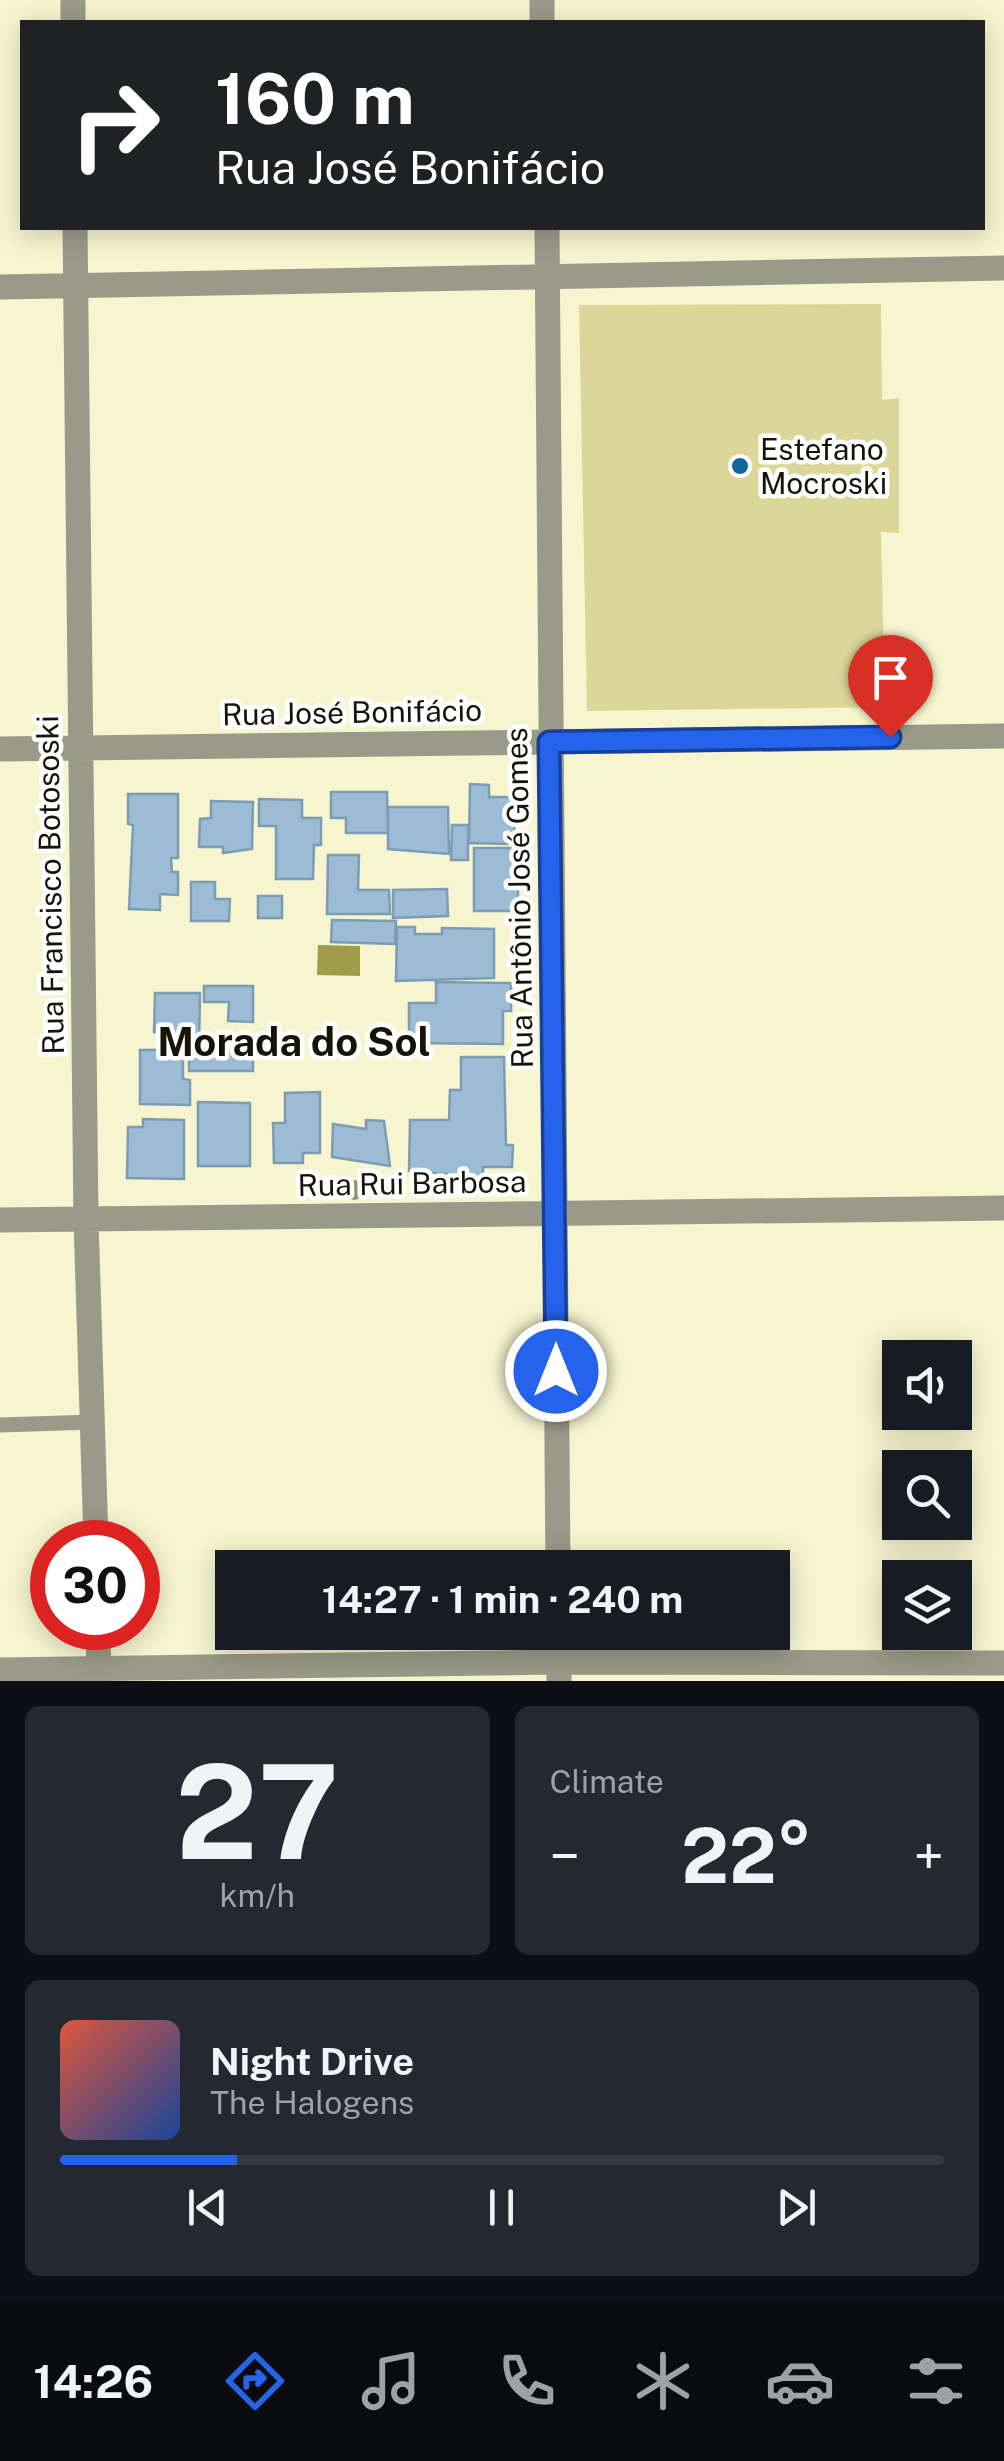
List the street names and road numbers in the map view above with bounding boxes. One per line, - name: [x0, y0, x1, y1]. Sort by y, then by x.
- street label: Rua José Bonifácio: [222, 692, 482, 732]
- street label: Rua Francisco Botososki: [29, 715, 71, 1055]
- street label: Rua Antônio José Gomes: [498, 727, 540, 1069]
- street label: Rua Rui Barbosa: [297, 1163, 527, 1203]

